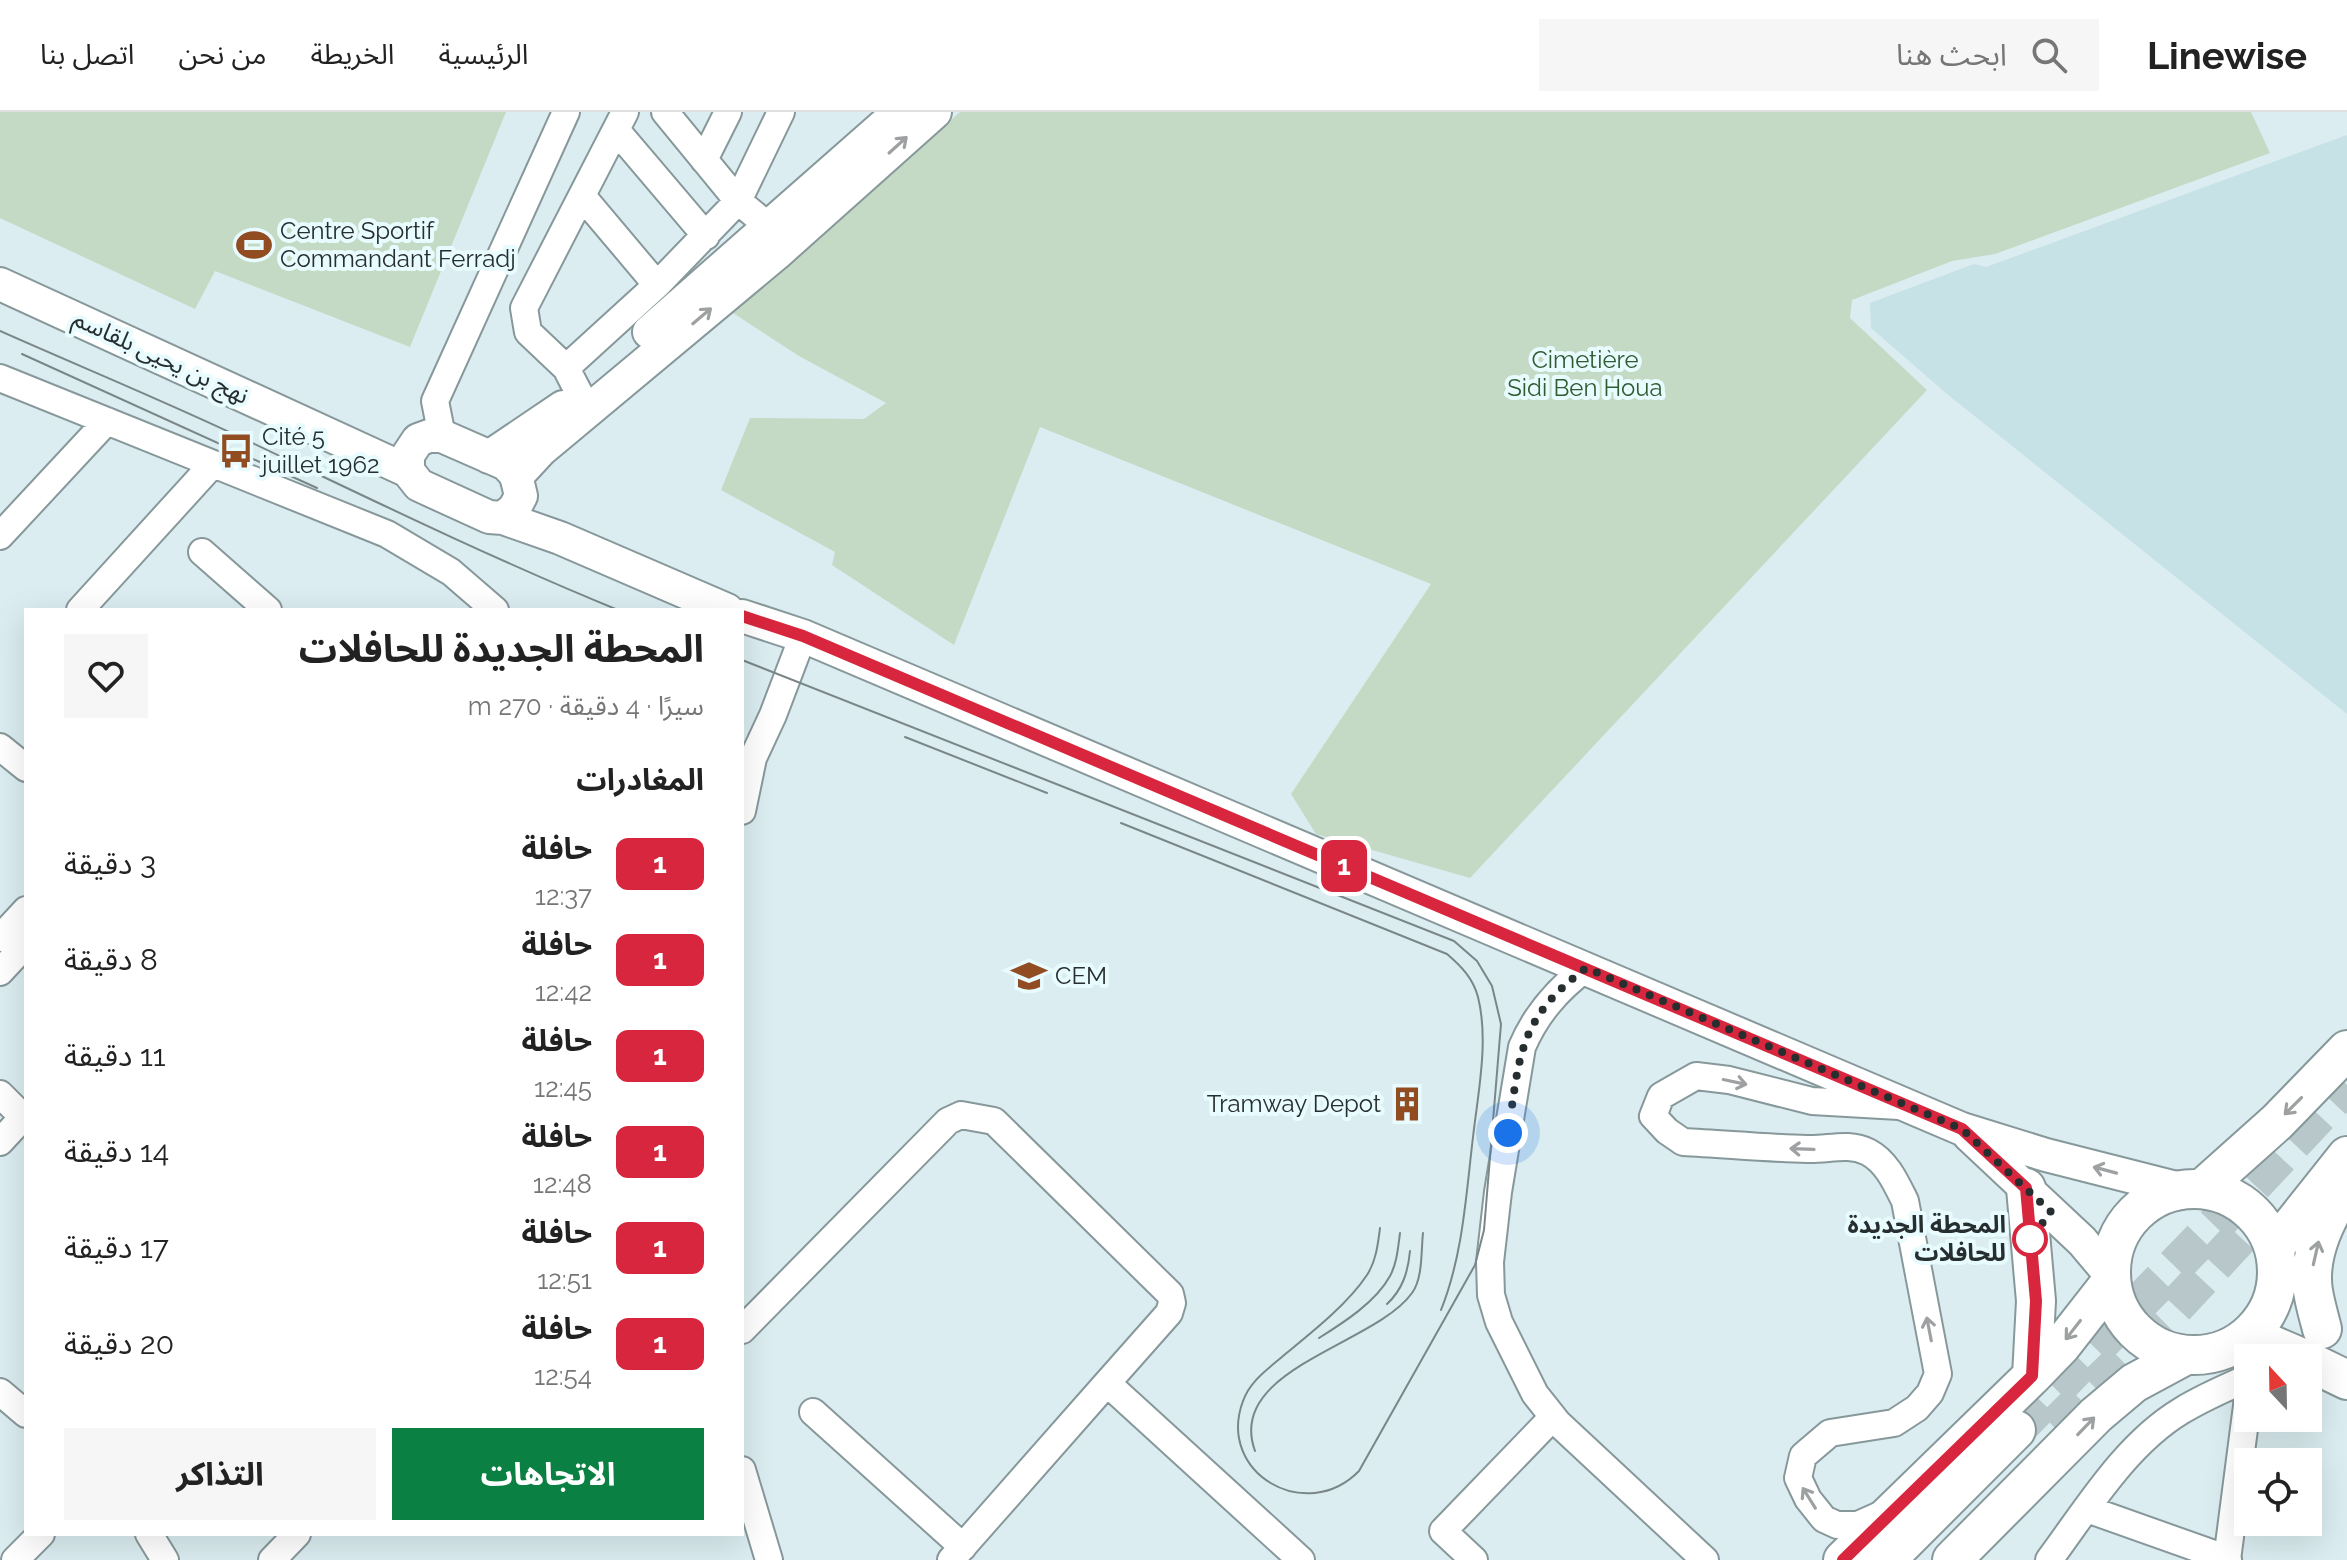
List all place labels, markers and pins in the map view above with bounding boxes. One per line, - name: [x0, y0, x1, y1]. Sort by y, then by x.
- place label: Centre Sportif Commandant Ferradj: [280, 216, 516, 273]
- sports icon: Centre Sportif Commandant Ferradj: [235, 226, 273, 264]
- place label: Cité 5 juillet 1962: [259, 422, 379, 479]
- bus stop icon: Cité 5 juillet 1962: [217, 432, 255, 470]
- school or university icon: CEM: [1010, 957, 1048, 995]
- place label: CEM: [1055, 961, 1107, 990]
- building icon: Tramway Depot: [1388, 1085, 1426, 1123]
- place label: Tramway Depot: [1207, 1089, 1381, 1118]
- place label: المحطة الجديدة للحافلات: [1848, 1210, 2006, 1267]
- marker: المحطة الجديدة للحافلات: [2013, 1222, 2047, 1256]

